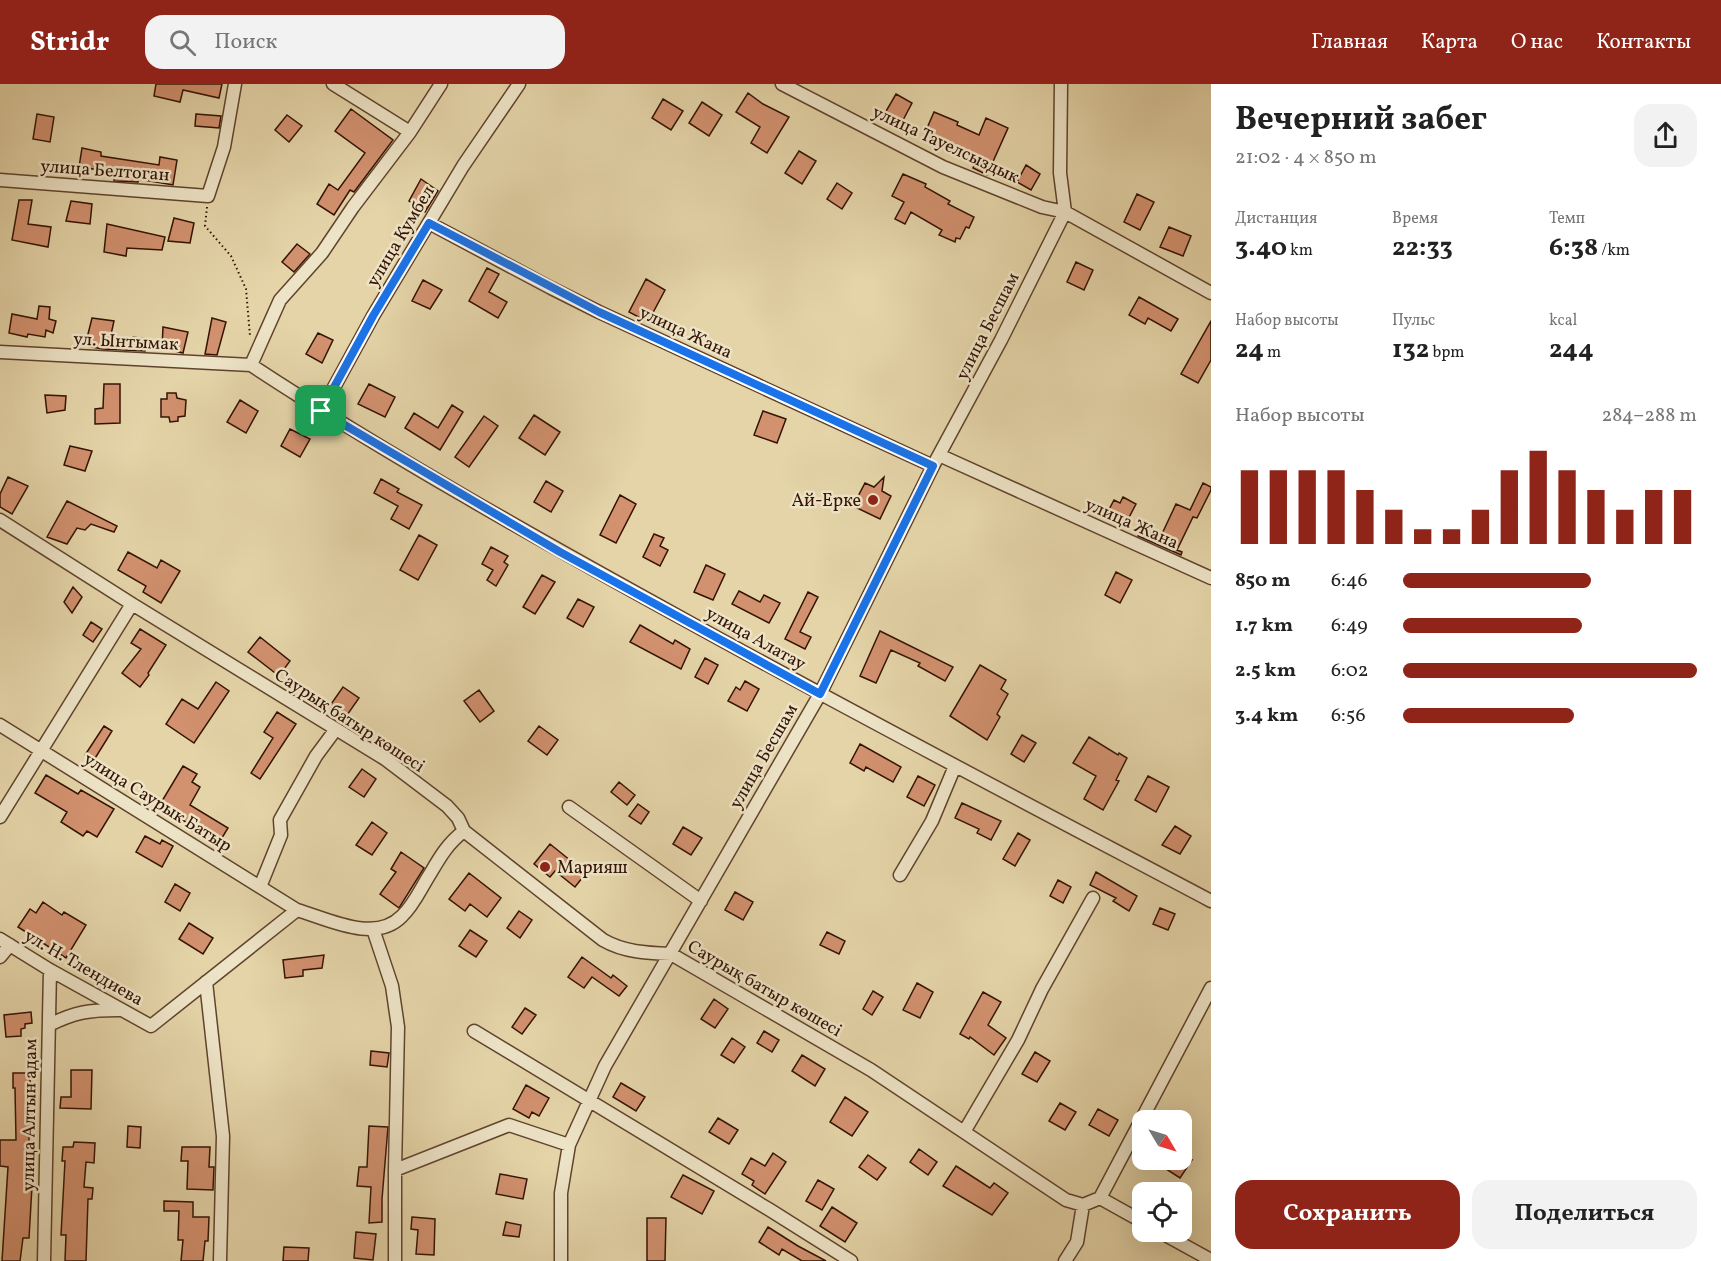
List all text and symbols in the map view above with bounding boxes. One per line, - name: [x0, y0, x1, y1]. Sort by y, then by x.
- search box: [145, 15, 565, 69]
- text: Stridr: [30, 23, 109, 62]
- icon: search: [166, 26, 199, 59]
- text: Поиск: [214, 27, 277, 58]
- text: Главная: [1311, 28, 1388, 57]
- text: Карта: [1421, 28, 1478, 57]
- text: О нас: [1511, 28, 1563, 57]
- text: Контакты: [1596, 28, 1691, 57]
- text: Вечерний забег: [1235, 98, 1487, 144]
- street label: улица Тауелсыздык: [868, 100, 1023, 191]
- button: share: [1634, 104, 1697, 167]
- text: 21:02 · 4 × 850 m: [1235, 144, 1377, 172]
- street label: улица Белтоган: [39, 155, 170, 188]
- street label: улица Кумбел: [361, 181, 442, 292]
- text: Дистанция: [1235, 208, 1317, 230]
- text: Время: [1392, 208, 1438, 230]
- text: Темп: [1549, 208, 1585, 230]
- text: 3.40: [1235, 230, 1287, 266]
- text: 22:33: [1392, 230, 1453, 266]
- text: 6:38: [1549, 230, 1598, 266]
- text: km: [1287, 240, 1313, 262]
- text: /km: [1598, 240, 1630, 262]
- street label: улица Бесшам: [950, 269, 1026, 385]
- street label: улица Жана: [635, 301, 736, 366]
- text: Набор высоты: [1235, 310, 1339, 332]
- text: Пульс: [1392, 310, 1435, 332]
- text: kcal: [1549, 310, 1577, 332]
- street label: ул. Ынтымак: [72, 327, 180, 358]
- text: 24: [1235, 332, 1264, 368]
- text: 132: [1392, 332, 1429, 368]
- text: 244: [1549, 332, 1594, 368]
- text: m: [1264, 342, 1281, 364]
- text: bpm: [1429, 342, 1465, 364]
- pin: [295, 385, 346, 436]
- icon: arrive: [304, 394, 337, 427]
- text: Набор высоты: [1235, 402, 1365, 430]
- text: 284–288 m: [1601, 402, 1697, 430]
- place label: Ай-Ерке: [791, 489, 861, 514]
- marker: Ай-Ерке: [866, 493, 880, 507]
- street label: улица Жана: [1081, 493, 1182, 556]
- text: 850 m: [1235, 567, 1291, 595]
- text: 6:46: [1331, 567, 1368, 595]
- street label: улица Алатау: [701, 601, 810, 677]
- text: 1.7 km: [1235, 612, 1293, 640]
- text: 6:49: [1331, 612, 1368, 640]
- text: 2.5 km: [1235, 657, 1296, 685]
- text: 6:02: [1331, 657, 1369, 685]
- street label: Саурық батыр көшесі: [269, 663, 429, 779]
- street label: улица Бесшам: [724, 700, 805, 814]
- text: 3.4 km: [1235, 702, 1298, 730]
- text: 6:56: [1331, 702, 1366, 730]
- street label: улица Саурык Батыр: [78, 747, 236, 859]
- place label: Марияш: [557, 856, 628, 881]
- marker: Марияш: [538, 860, 552, 874]
- street label: ул. Н. Тлендиева: [19, 924, 148, 1013]
- street label: Саурық батыр көшесі: [682, 935, 846, 1044]
- street label: улица Алтын адам: [17, 1038, 44, 1192]
- north arrow: [1132, 1110, 1192, 1170]
- map controls: [1132, 1110, 1192, 1242]
- button: Сохранить: [1235, 1180, 1460, 1249]
- button: Поделиться: [1472, 1180, 1697, 1249]
- button: locate: [1132, 1182, 1192, 1242]

